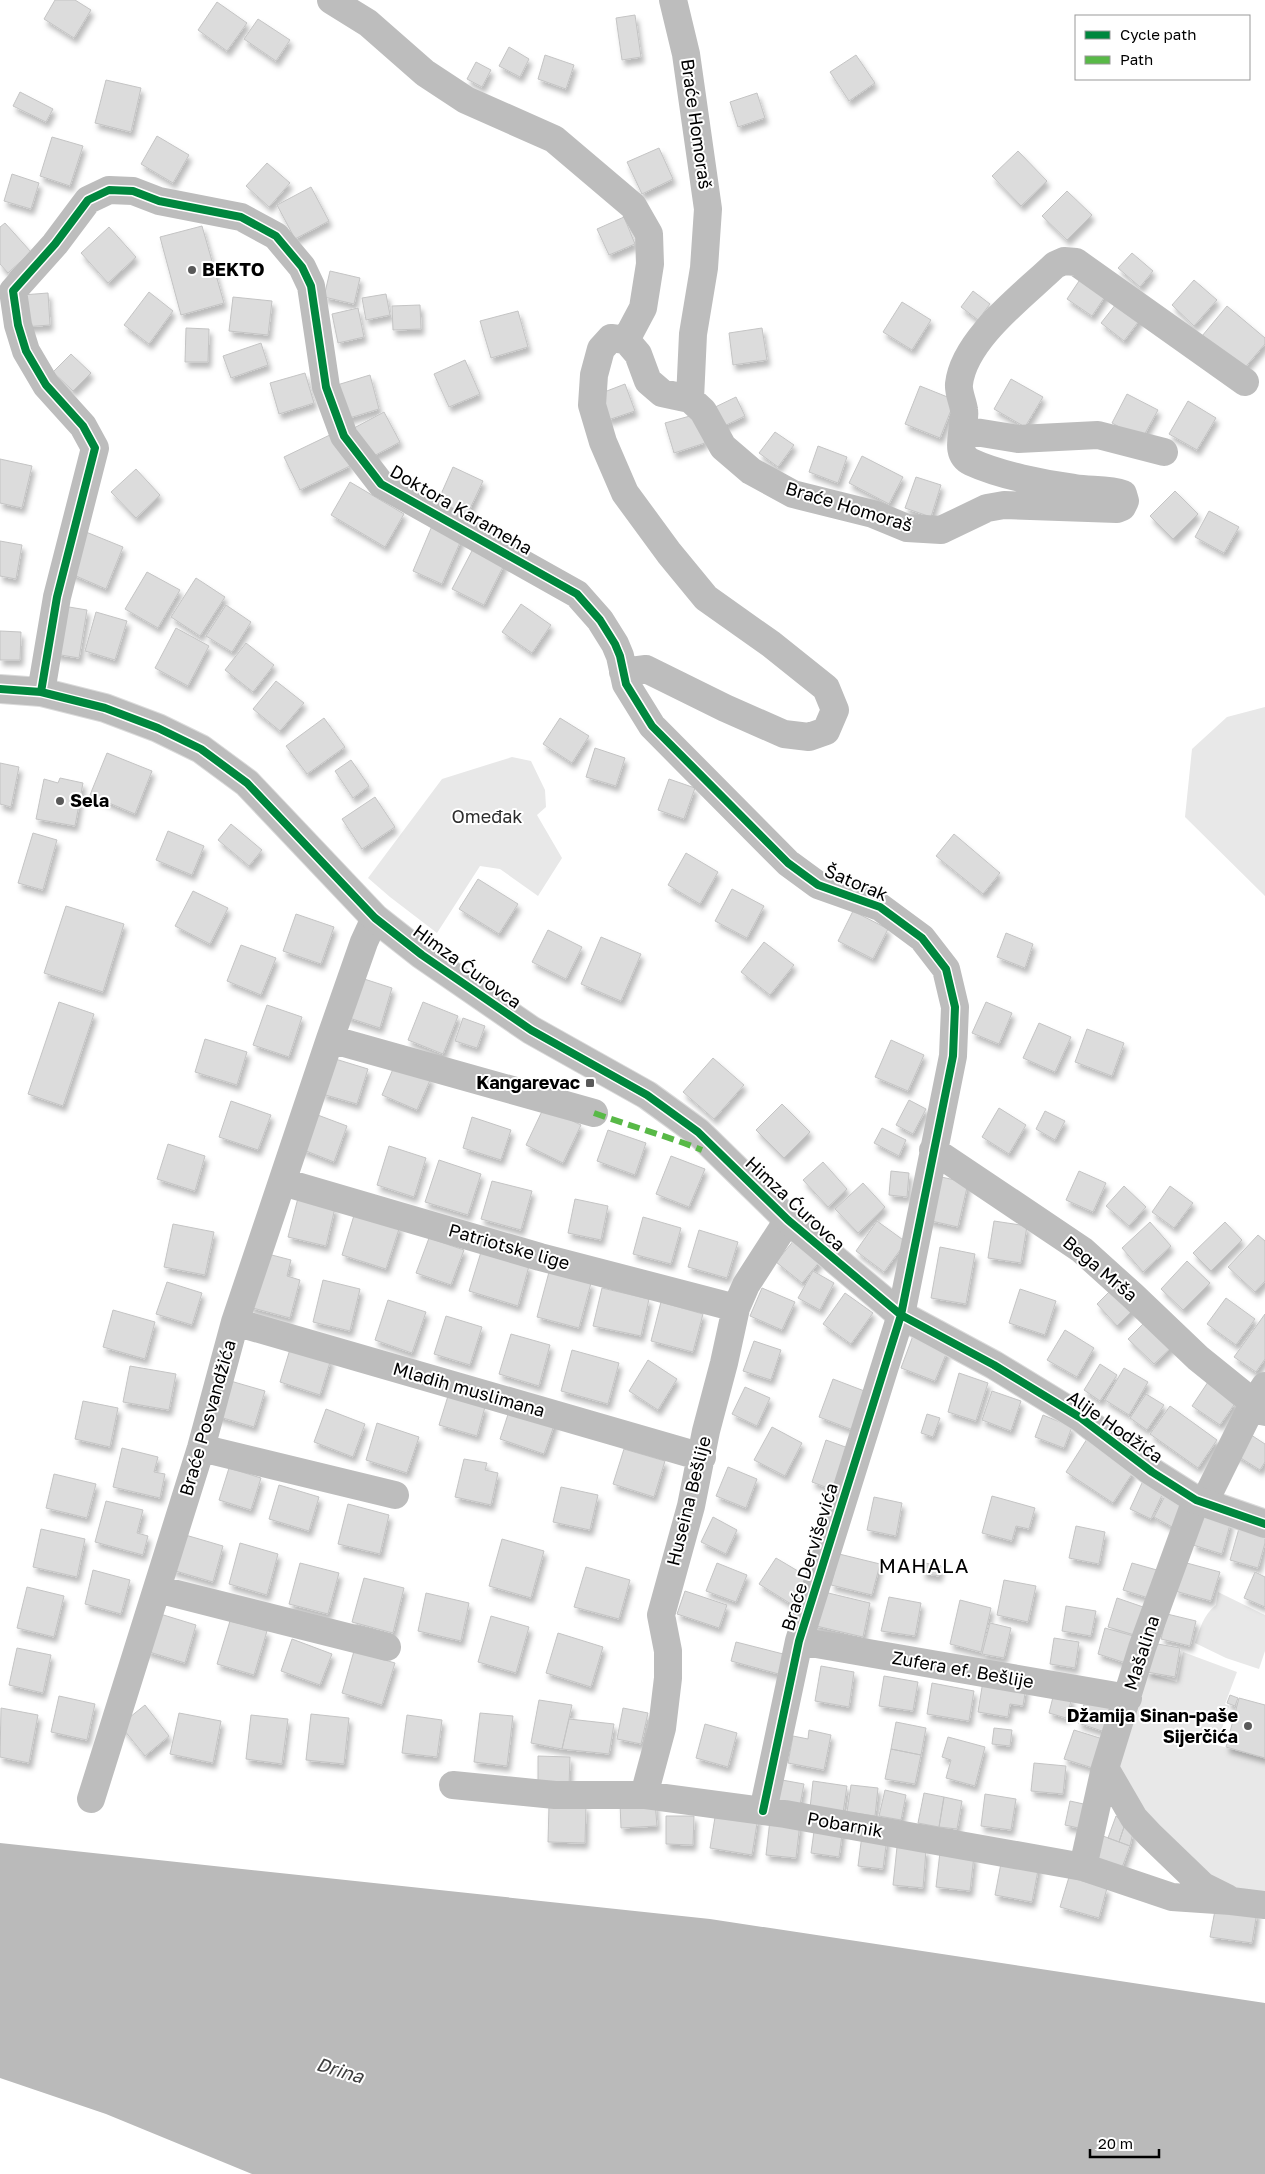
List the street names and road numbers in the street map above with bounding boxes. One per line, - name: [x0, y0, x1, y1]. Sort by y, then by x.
- street label: Braće Homoraš: [677, 57, 717, 191]
- street label: Doktora Karameha: [387, 459, 536, 559]
- street label: Braće Homoraš: [783, 476, 915, 536]
- street label: Šatorak: [821, 859, 891, 905]
- street label: Himza Ćurovca: [409, 920, 526, 1013]
- street label: Himza Ćurovca: [741, 1151, 850, 1255]
- street label: Patriotske lige: [446, 1218, 572, 1274]
- street label: Bega Mrša: [1059, 1231, 1142, 1306]
- street label: Braće Posvandžića: [174, 1337, 240, 1498]
- street label: Mladih muslimana: [391, 1357, 548, 1421]
- street label: Alije Hodžića: [1064, 1385, 1168, 1467]
- street label: Huseina Bešlije: [661, 1434, 715, 1568]
- street label: Braće Derviševića: [776, 1480, 842, 1633]
- street label: Mašalina: [1119, 1613, 1163, 1693]
- street label: Zufera ef. Bešlije: [891, 1646, 1036, 1692]
- street label: Pobarnik: [805, 1807, 885, 1842]

